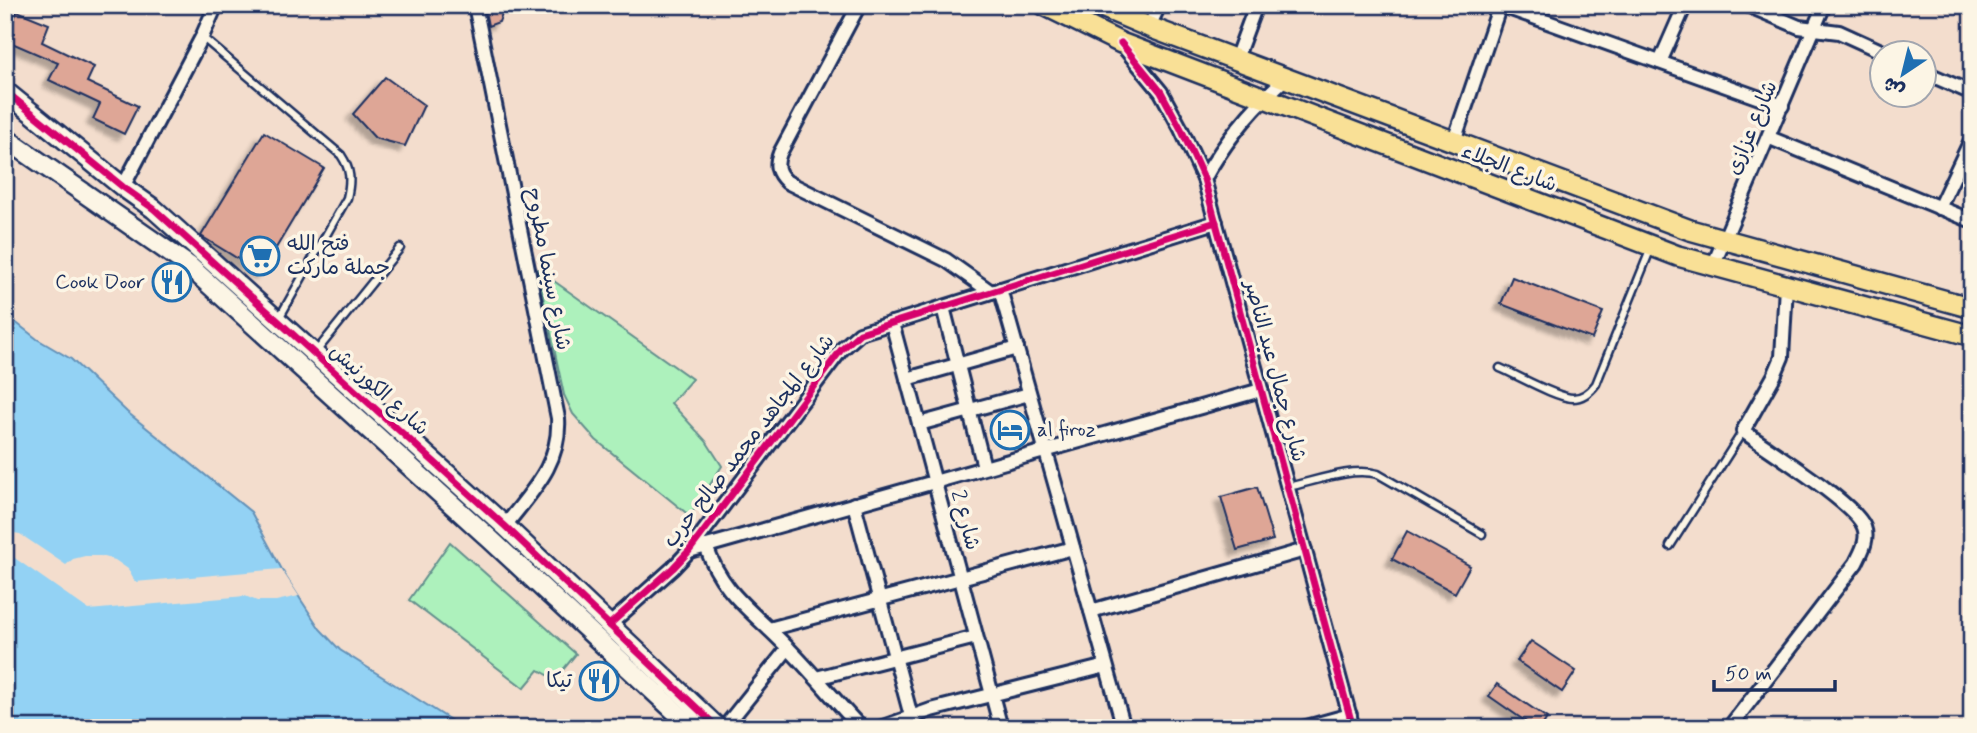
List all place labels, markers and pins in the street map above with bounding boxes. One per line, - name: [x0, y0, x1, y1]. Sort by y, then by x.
- place label: فتح الله جملة ماركت: [287, 230, 390, 282]
- supermarket icon: فتح الله جملة ماركت: [239, 235, 281, 277]
- restaurant icon: Cook Door: [151, 261, 193, 303]
- place label: Cook Door: [55, 268, 145, 296]
- hotel icon: al firoz: [989, 409, 1031, 451]
- place label: al firoz: [1037, 416, 1096, 444]
- restaurant icon: تيكا: [578, 660, 620, 702]
- place label: تيكا: [546, 667, 573, 695]

